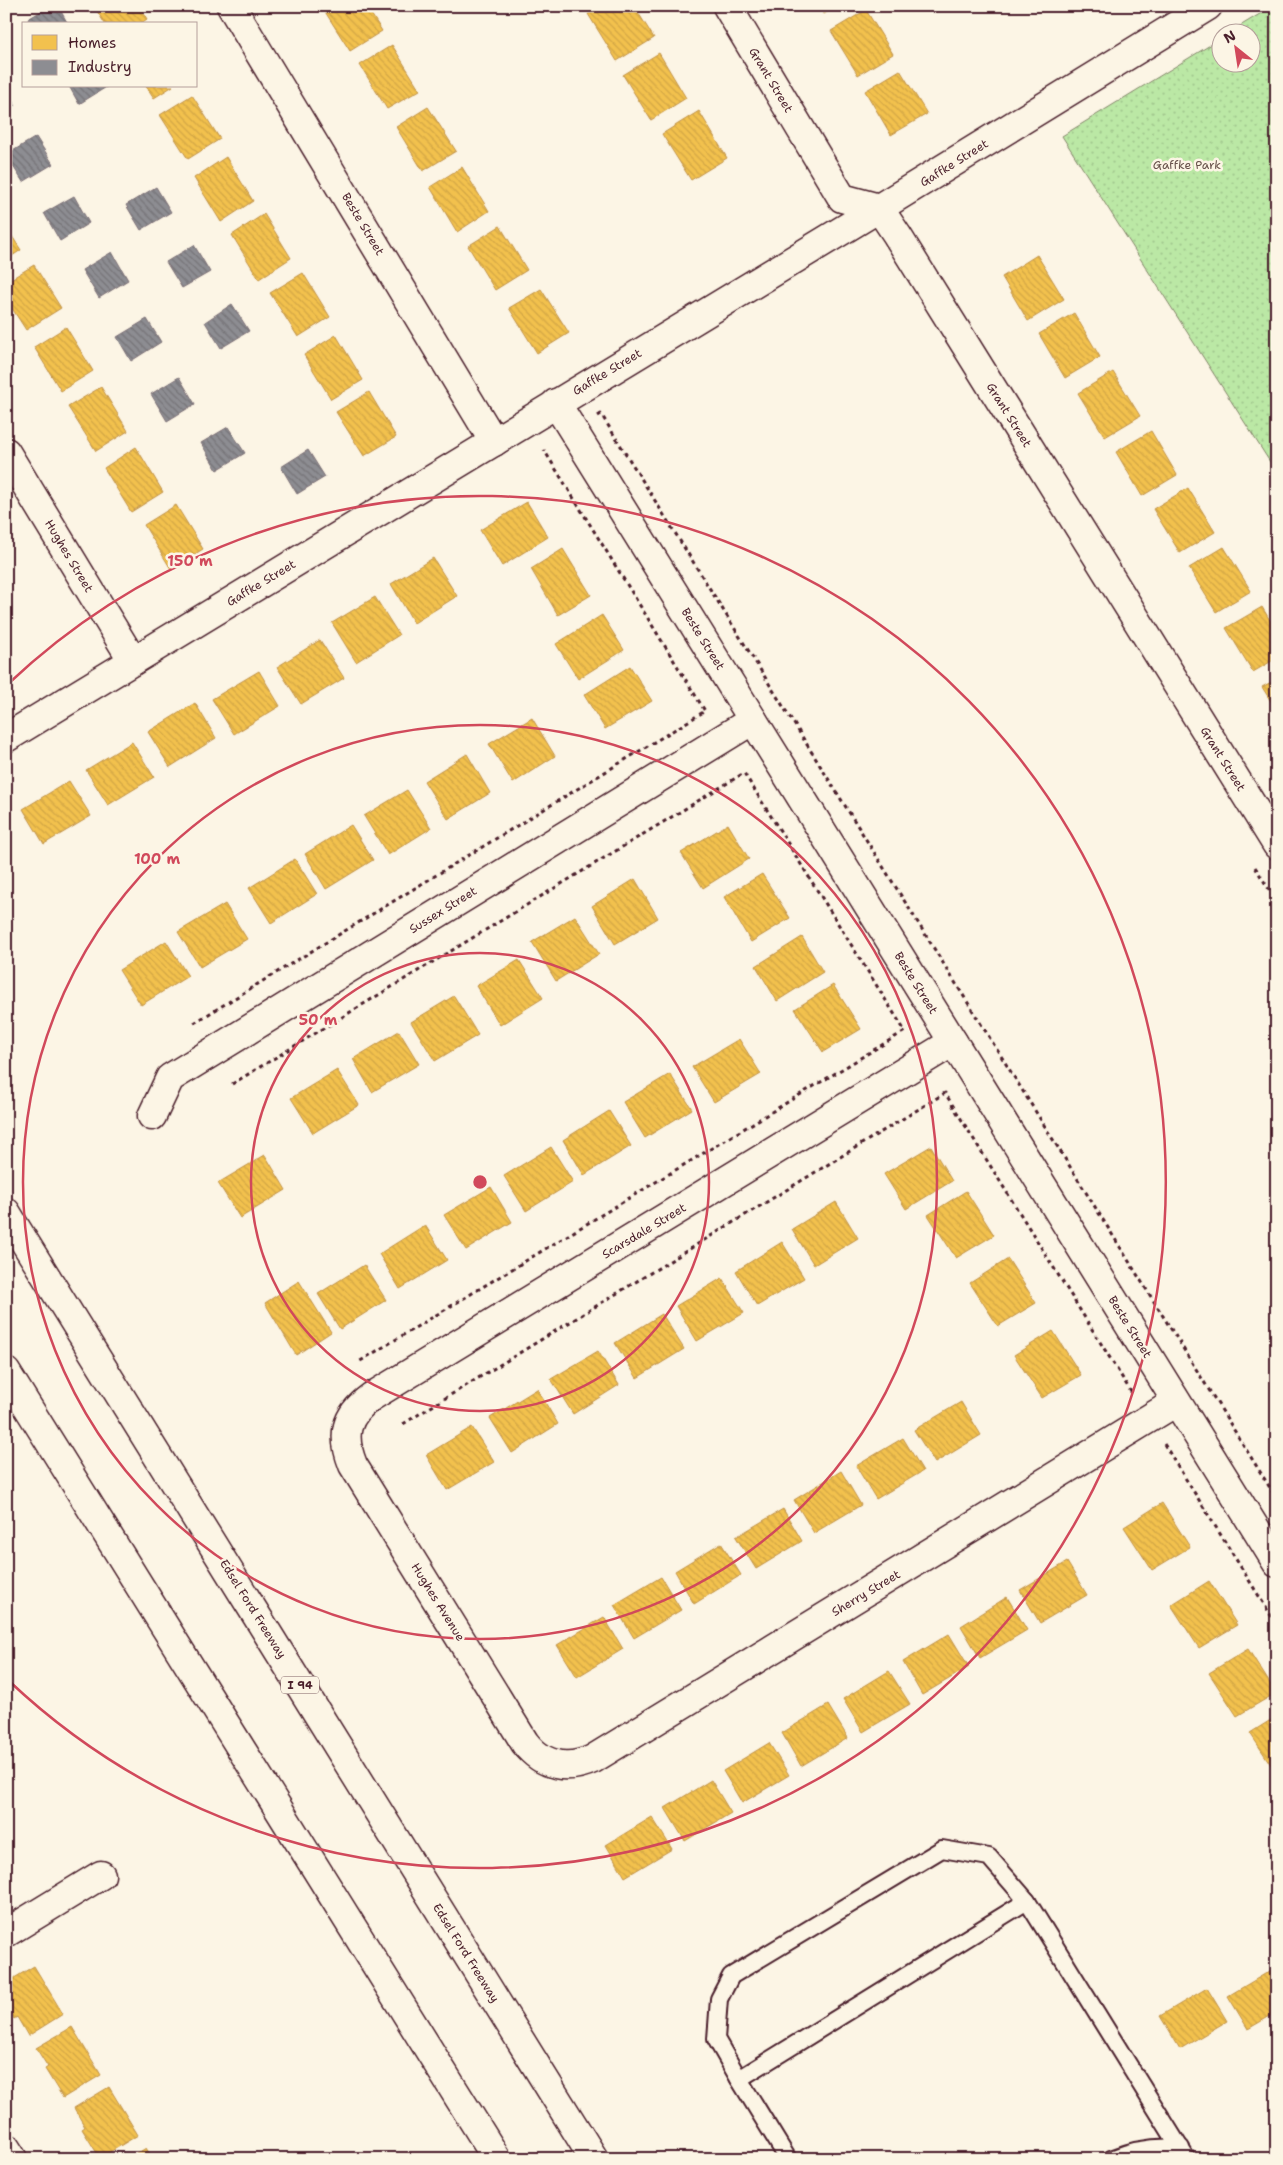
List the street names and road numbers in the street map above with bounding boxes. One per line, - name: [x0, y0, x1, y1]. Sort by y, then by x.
- street label: Grant Street: [745, 44, 797, 116]
- street label: Gaffke Street: [917, 136, 991, 190]
- street label: Beste Street: [338, 190, 388, 258]
- street label: Gaffke Street: [570, 345, 644, 399]
- street label: Grant Street: [983, 380, 1035, 450]
- street label: Hughes Street: [41, 517, 97, 595]
- street label: Gaffke Street: [224, 556, 298, 610]
- street label: Beste Street: [678, 605, 728, 673]
- street label: Grant Street: [1197, 724, 1249, 794]
- street label: Sussex Street: [406, 883, 480, 937]
- street label: Beste Street: [891, 949, 941, 1017]
- street label: Scarsdale Street: [599, 1200, 689, 1262]
- street label: Beste Street: [1105, 1293, 1155, 1361]
- street label: Edsel Ford Freeway: [216, 1556, 290, 1662]
- street label: Hughes Avenue: [408, 1560, 469, 1644]
- street label: Sherry Street: [829, 1566, 903, 1620]
- road number: I 94: [281, 1676, 319, 1694]
- street label: Edsel Ford Freeway: [429, 1900, 503, 2006]

